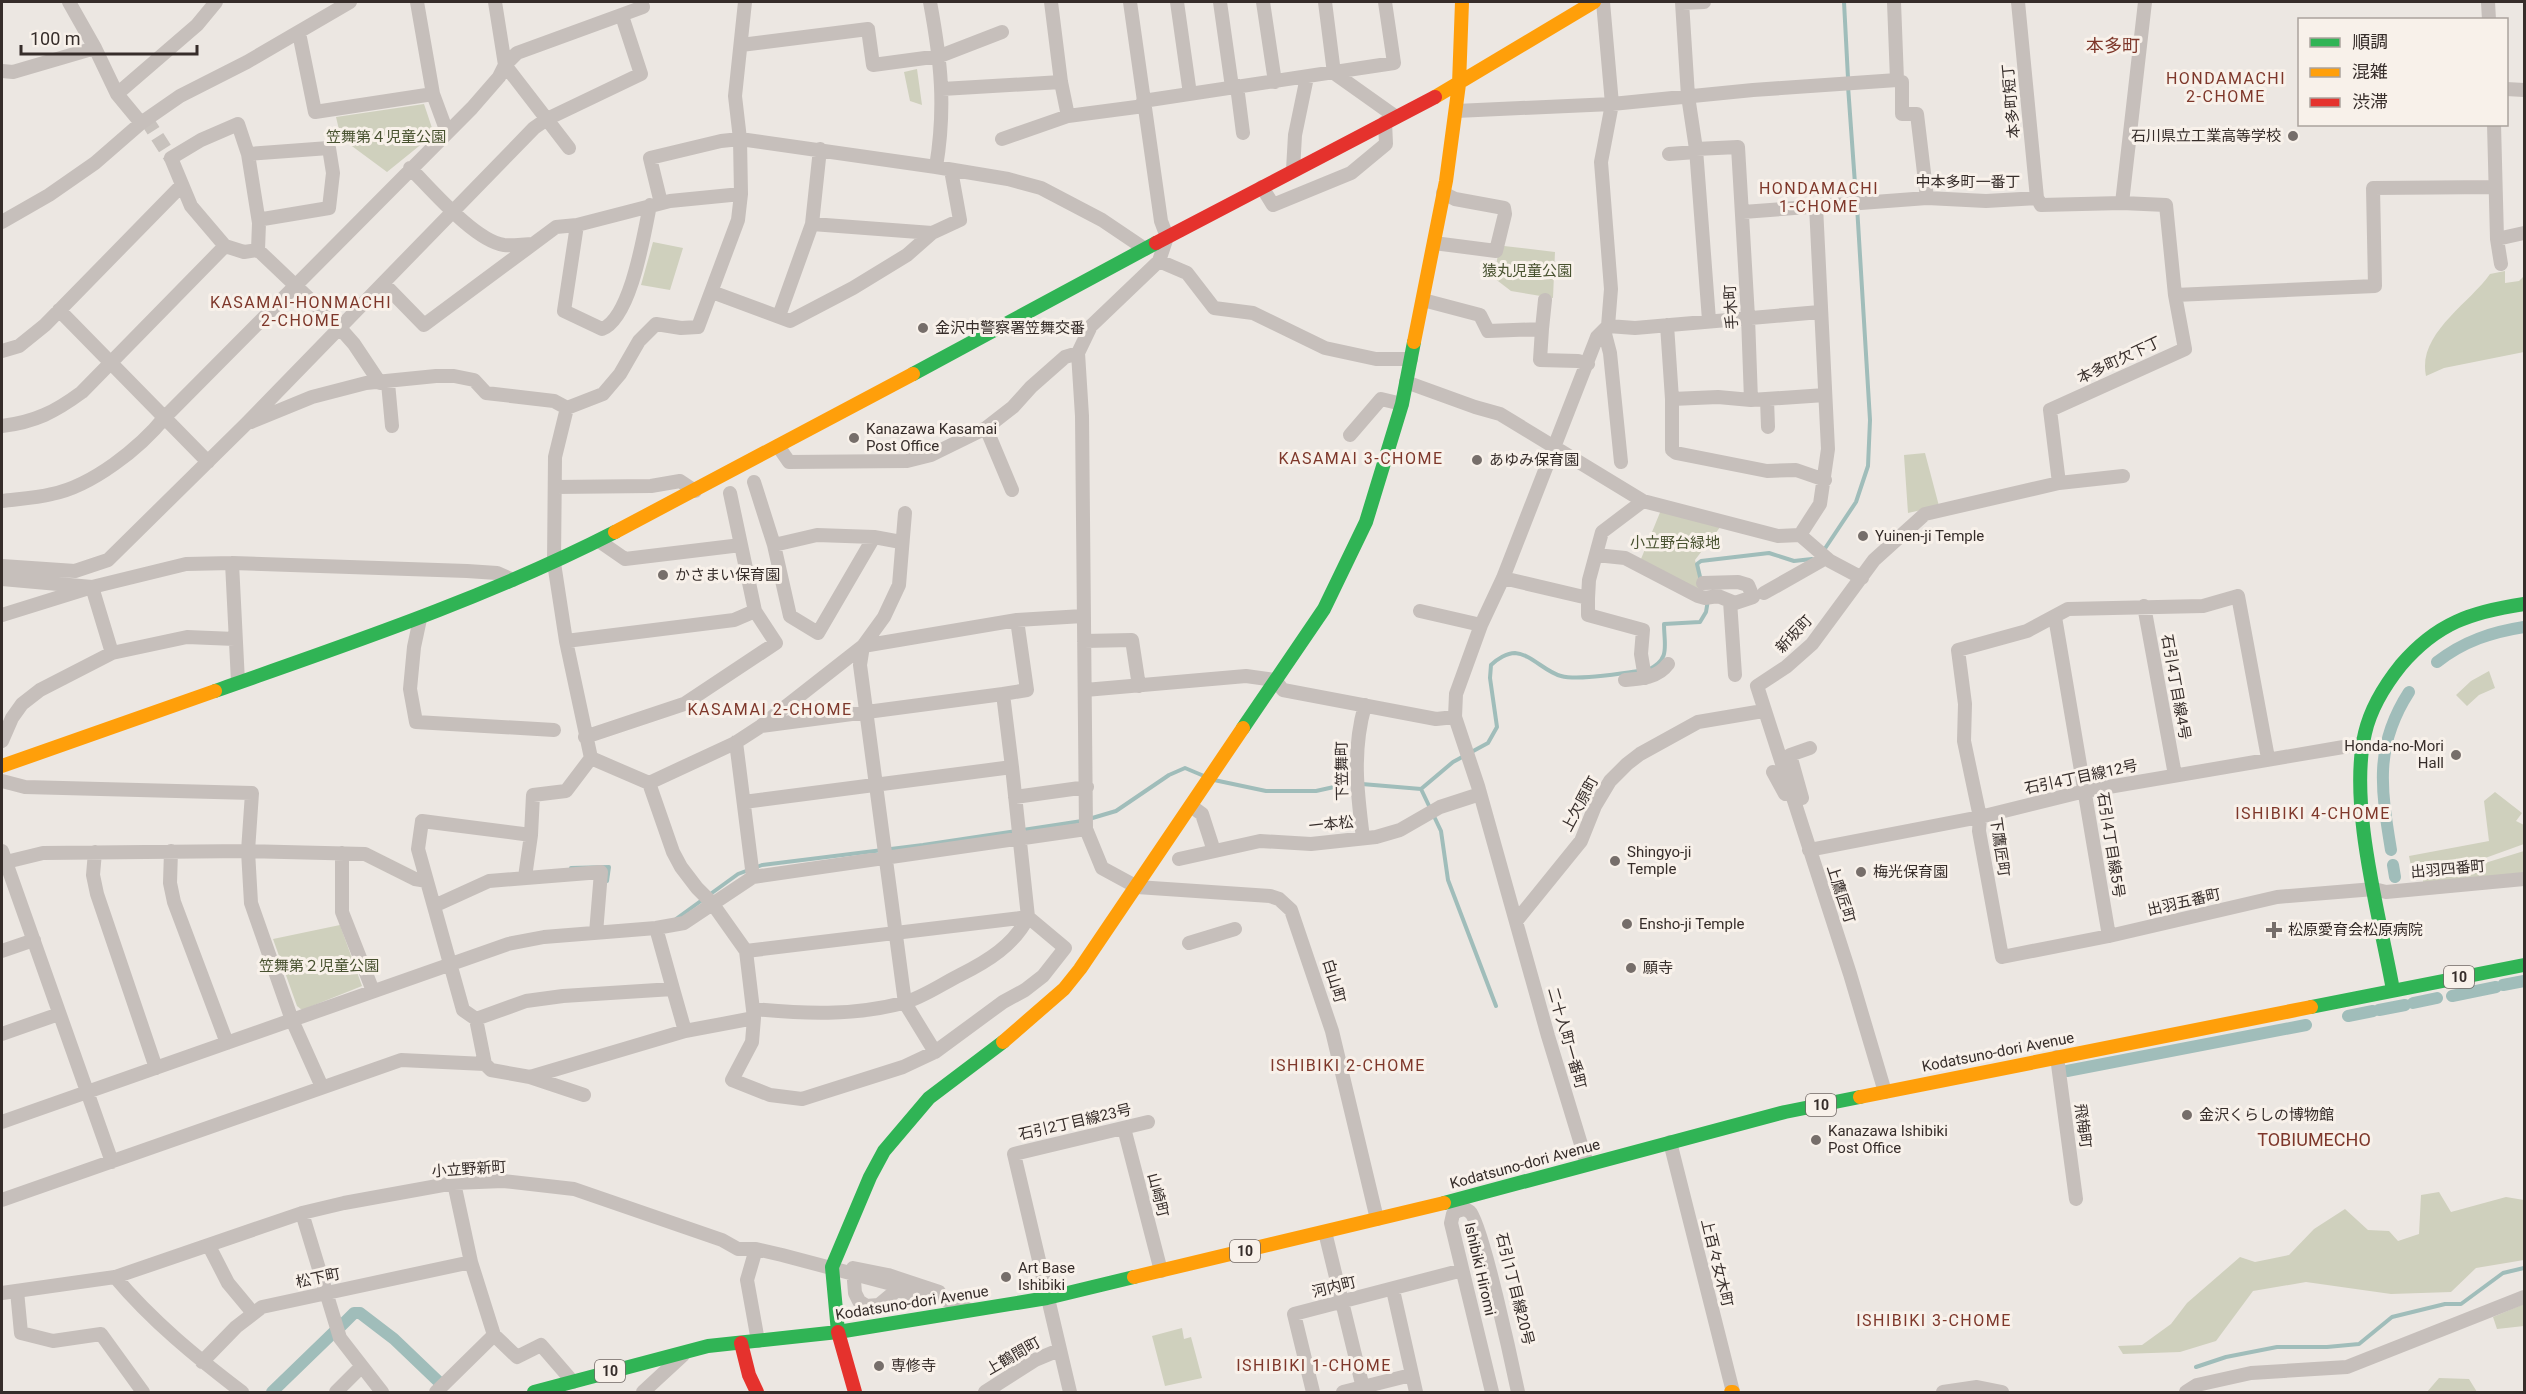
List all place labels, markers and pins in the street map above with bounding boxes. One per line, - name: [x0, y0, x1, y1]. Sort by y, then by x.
- place label: 石川県立工業高等学校: [2131, 127, 2281, 145]
- marker: 石川県立工業高等学校: [2286, 129, 2300, 143]
- place label: 金沢中警察署笠舞交番: [935, 319, 1085, 337]
- marker: 金沢中警察署笠舞交番: [916, 321, 930, 335]
- place label: Kanazawa Kasamai Post Office: [866, 420, 997, 455]
- marker: Kanazawa Kasamai Post Office: [847, 431, 861, 445]
- place label: あゆみ保育園: [1489, 451, 1579, 469]
- marker: あゆみ保育園: [1470, 453, 1484, 467]
- place label: Yuinen-ji Temple: [1875, 527, 1984, 545]
- marker: Yuinen-ji Temple: [1856, 529, 1870, 543]
- place label: かさまい保育園: [675, 566, 780, 584]
- marker: かさまい保育園: [656, 568, 670, 582]
- place label: Honda-no-Mori Hall: [2344, 737, 2444, 772]
- marker: Honda-no-Mori Hall: [2449, 748, 2463, 762]
- place label: Shingyo-ji Temple: [1627, 843, 1691, 878]
- marker: Shingyo-ji Temple: [1608, 854, 1622, 868]
- place label: 梅光保育園: [1873, 863, 1948, 881]
- marker: 梅光保育園: [1854, 865, 1868, 879]
- place label: Ensho-ji Temple: [1639, 915, 1745, 933]
- marker: Ensho-ji Temple: [1620, 917, 1634, 931]
- marker: 松原愛育会松原病院: [2265, 921, 2283, 939]
- place label: 松原愛育会松原病院: [2288, 921, 2423, 939]
- place label: 願寺: [1643, 959, 1673, 977]
- marker: 願寺: [1624, 961, 1638, 975]
- place label: 金沢くらしの博物館: [2199, 1106, 2334, 1124]
- marker: 金沢くらしの博物館: [2180, 1108, 2194, 1122]
- place label: Kanazawa Ishibiki Post Office: [1828, 1122, 1948, 1157]
- marker: Kanazawa Ishibiki Post Office: [1809, 1133, 1823, 1147]
- place label: Art Base Ishibiki: [1018, 1259, 1075, 1294]
- marker: Art Base Ishibiki: [999, 1270, 1013, 1284]
- place label: 専修寺: [891, 1357, 936, 1375]
- marker: 専修寺: [872, 1359, 886, 1373]

